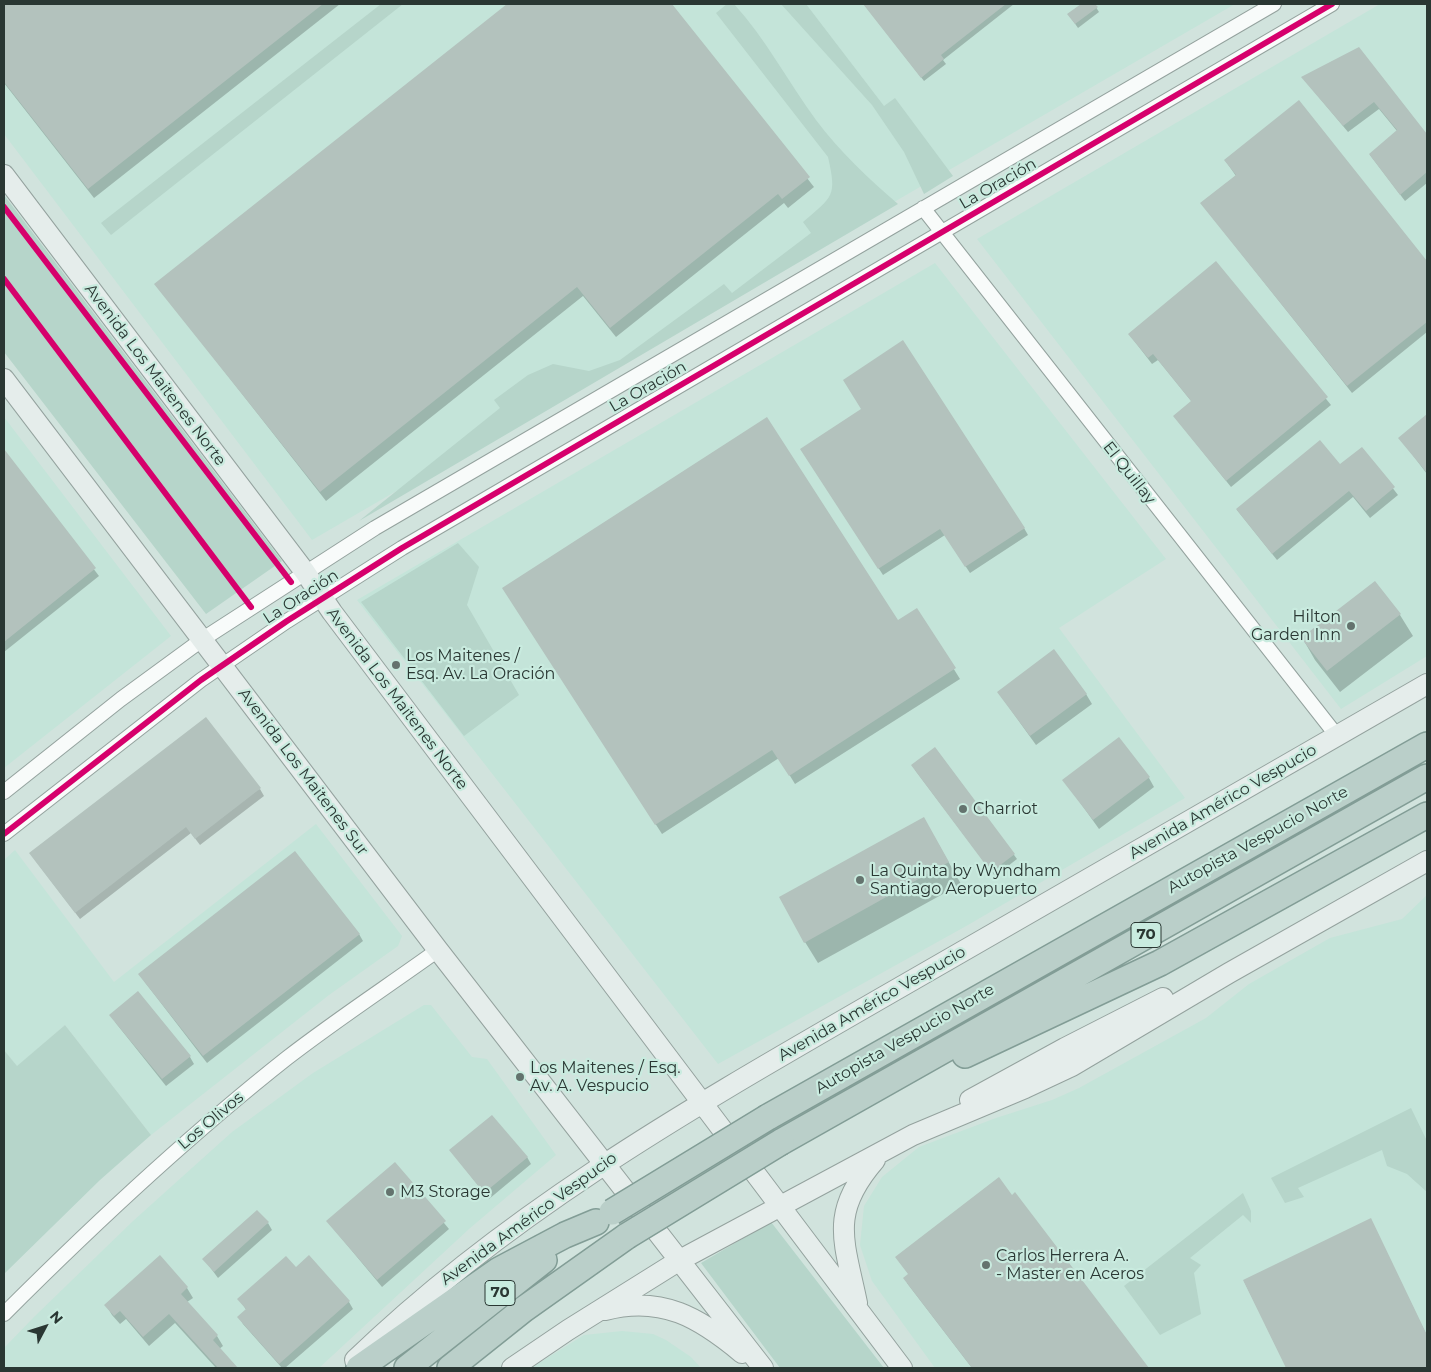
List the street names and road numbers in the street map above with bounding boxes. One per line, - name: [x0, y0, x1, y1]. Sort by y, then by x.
- street label: La Oración: [956, 154, 1040, 214]
- street label: Avenida Los Maitenes Norte: [80, 280, 230, 470]
- street label: La Oración: [606, 357, 690, 417]
- street label: El Quillay: [1099, 438, 1159, 508]
- street label: La Oración: [260, 566, 342, 628]
- street label: Avenida Los Maitenes Norte: [322, 604, 472, 794]
- street label: Avenida Los Maitenes Sur: [234, 685, 372, 859]
- street label: Avenida Américo Vespucio: [1126, 740, 1320, 864]
- street label: Autopista Vespucio Norte: [1164, 782, 1352, 898]
- road number: 70: [1131, 922, 1161, 948]
- street label: Avenida Américo Vespucio: [775, 942, 969, 1066]
- street label: Autopista Vespucio Norte: [812, 980, 998, 1098]
- street label: Los Olivos: [174, 1088, 248, 1154]
- street label: Avenida Américo Vespucio: [437, 1149, 621, 1289]
- road number: 70: [485, 1280, 515, 1306]

